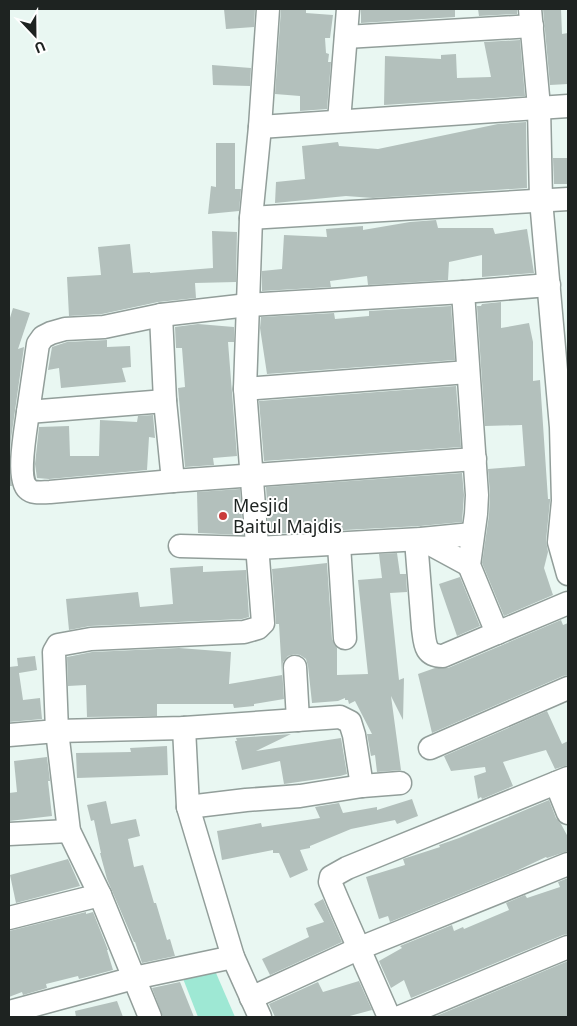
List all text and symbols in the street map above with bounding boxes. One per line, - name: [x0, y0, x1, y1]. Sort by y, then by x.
- north arrow: [10, 10, 60, 60]
- text: U: [32, 37, 49, 58]
- place label: Mesjid Baitul Majdis: [233, 493, 342, 538]
- marker: Mesjid Baitul Majdis: [217, 510, 229, 522]

